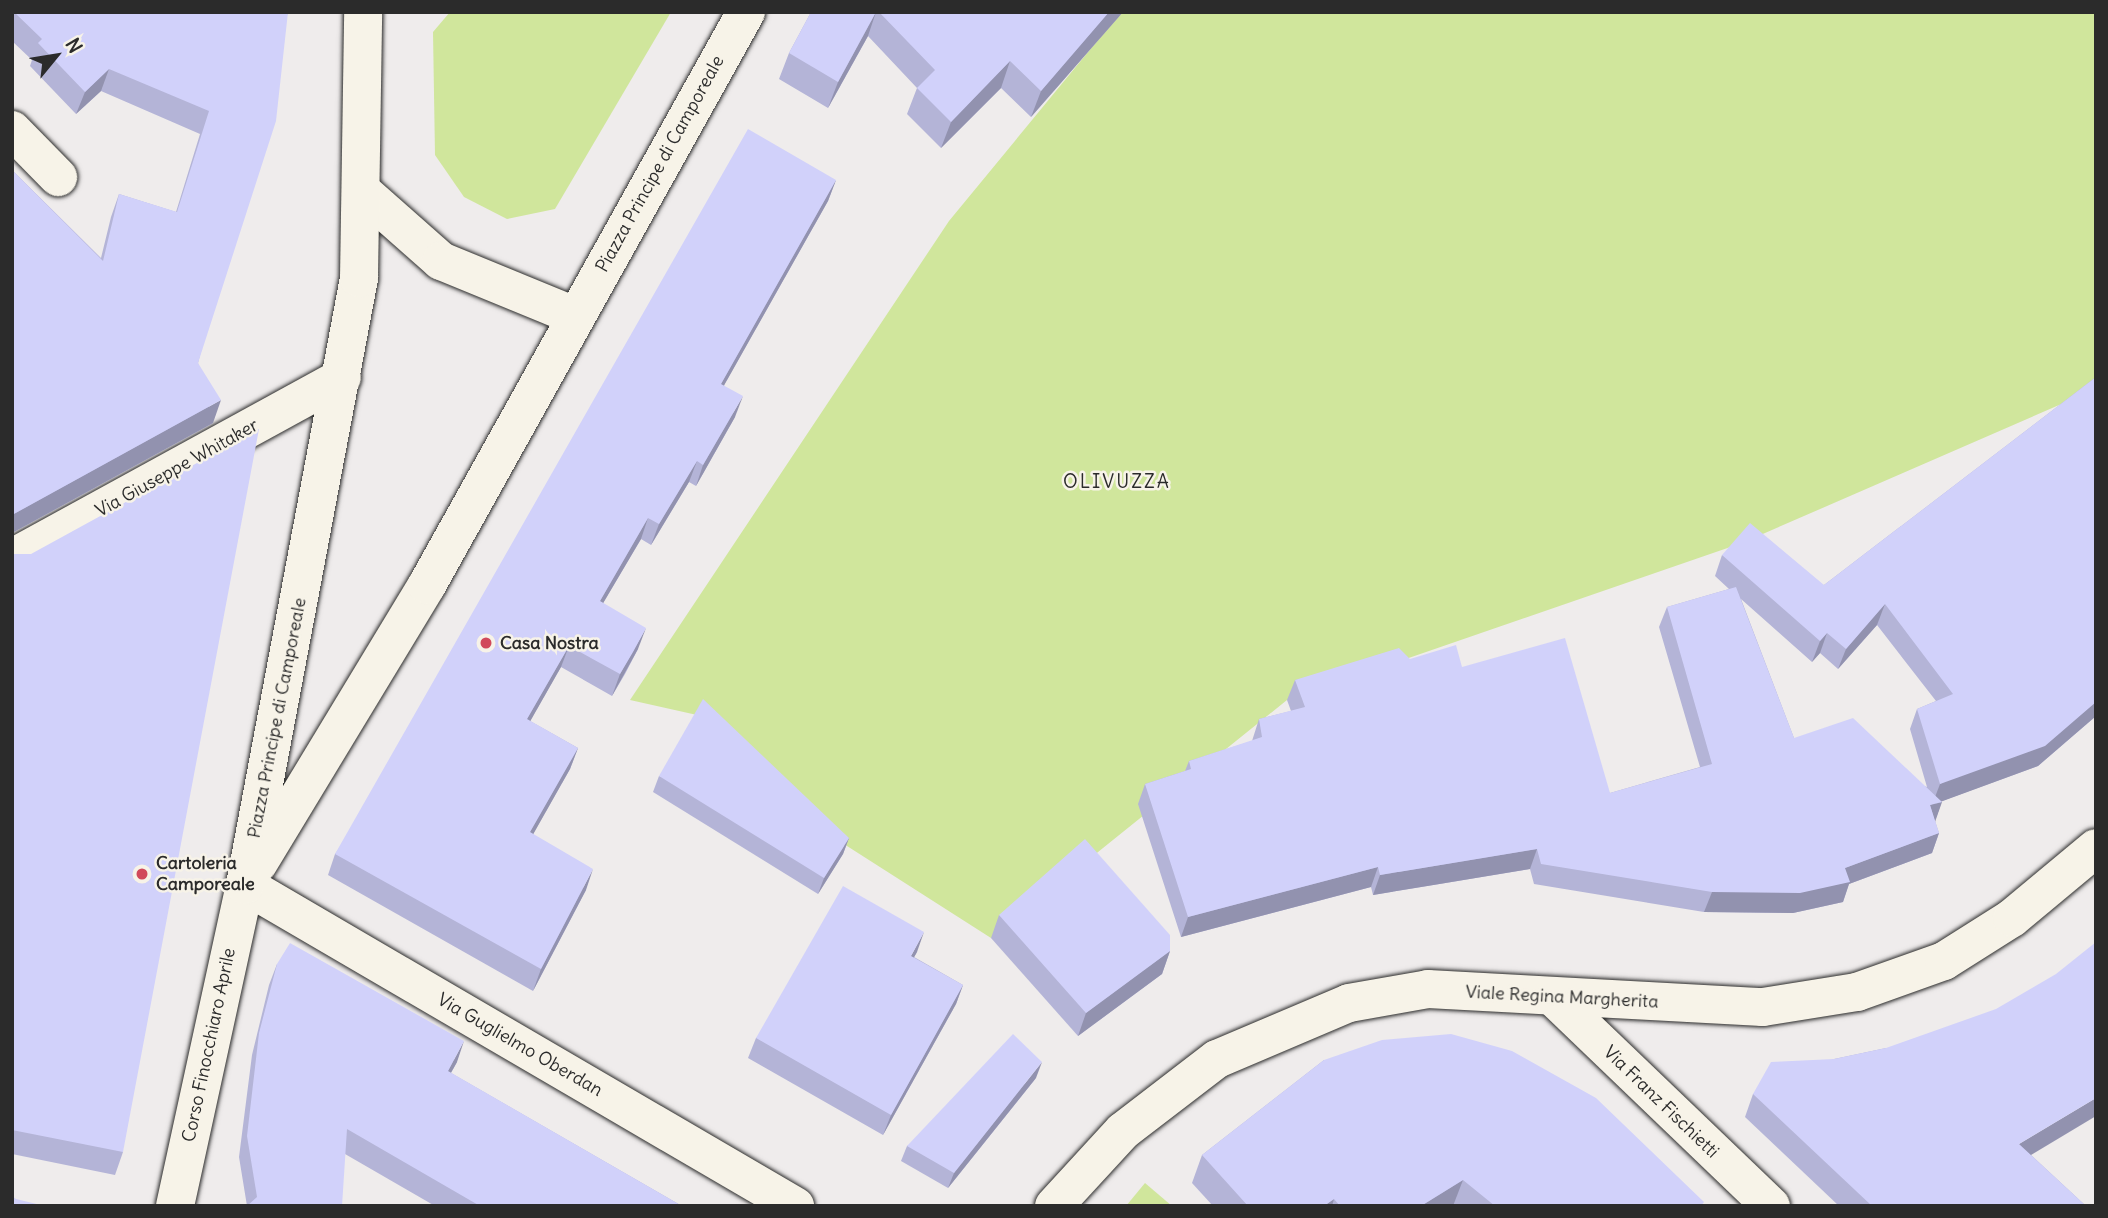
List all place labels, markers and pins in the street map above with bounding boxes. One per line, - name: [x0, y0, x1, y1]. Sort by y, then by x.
- place label: Casa Nostra: [500, 632, 599, 654]
- marker: Casa Nostra: [478, 635, 494, 651]
- place label: Cartoleria Camporeale: [156, 853, 255, 896]
- marker: Cartoleria Camporeale: [134, 866, 150, 882]

